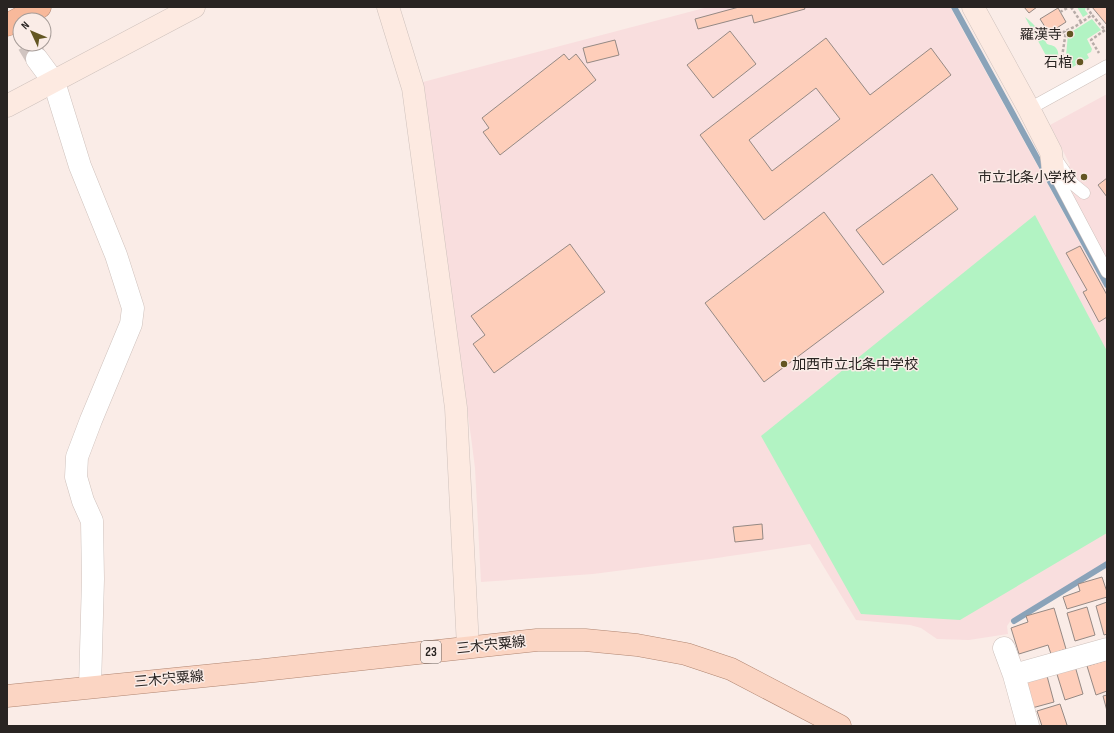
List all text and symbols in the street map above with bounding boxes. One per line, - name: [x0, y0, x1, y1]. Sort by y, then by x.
- north arrow: [12, 12, 52, 52]
- text: N: [18, 19, 32, 32]
- place label: 羅漢寺: [1020, 26, 1062, 43]
- marker: 羅漢寺: [1065, 29, 1075, 39]
- place label: 石棺: [1044, 54, 1072, 71]
- marker: 石棺: [1075, 57, 1085, 67]
- place label: 市立北条小学校: [978, 169, 1076, 186]
- marker: 市立北条小学校: [1079, 172, 1089, 182]
- place label: 加西市立北条中学校: [792, 356, 918, 373]
- marker: 加西市立北条中学校: [779, 359, 789, 369]
- street label: 三木宍粟線: [455, 633, 527, 657]
- road number: 23: [421, 641, 441, 663]
- street label: 三木宍粟線: [133, 667, 205, 691]

